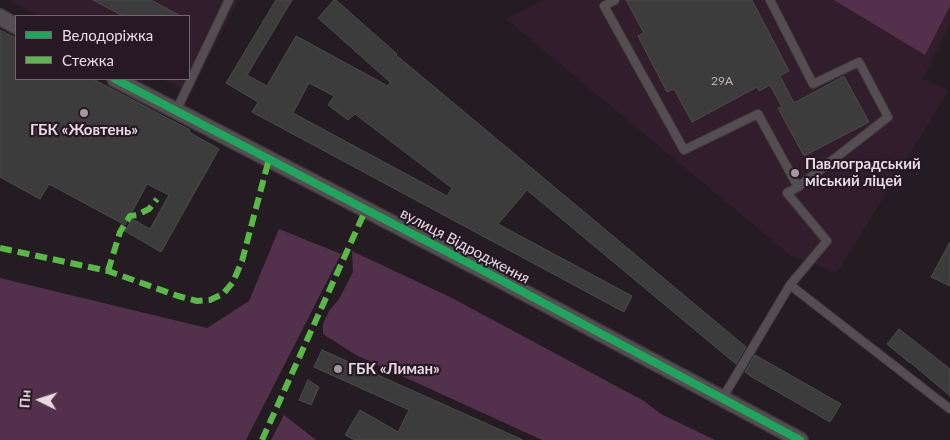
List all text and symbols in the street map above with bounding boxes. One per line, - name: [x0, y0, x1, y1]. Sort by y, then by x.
- legend: [15, 15, 190, 80]
- text: Велодоріжка: [62, 26, 153, 44]
- text: Стежка: [62, 51, 114, 69]
- house number: 29А: [711, 74, 733, 88]
- marker: ГБК «Жовтень»: [78, 107, 90, 119]
- place label: ГБК «Жовтень»: [30, 121, 138, 139]
- place label: Павлоградський міський ліцей: [805, 155, 921, 190]
- marker: Павлоградський міський ліцей: [789, 167, 801, 179]
- street label: вулиця Відродження: [397, 204, 533, 288]
- place label: ГБК «Лиман»: [348, 360, 440, 378]
- marker: ГБК «Лиман»: [332, 363, 344, 375]
- north arrow: [15, 375, 65, 425]
- text: Пн: [15, 389, 34, 409]

